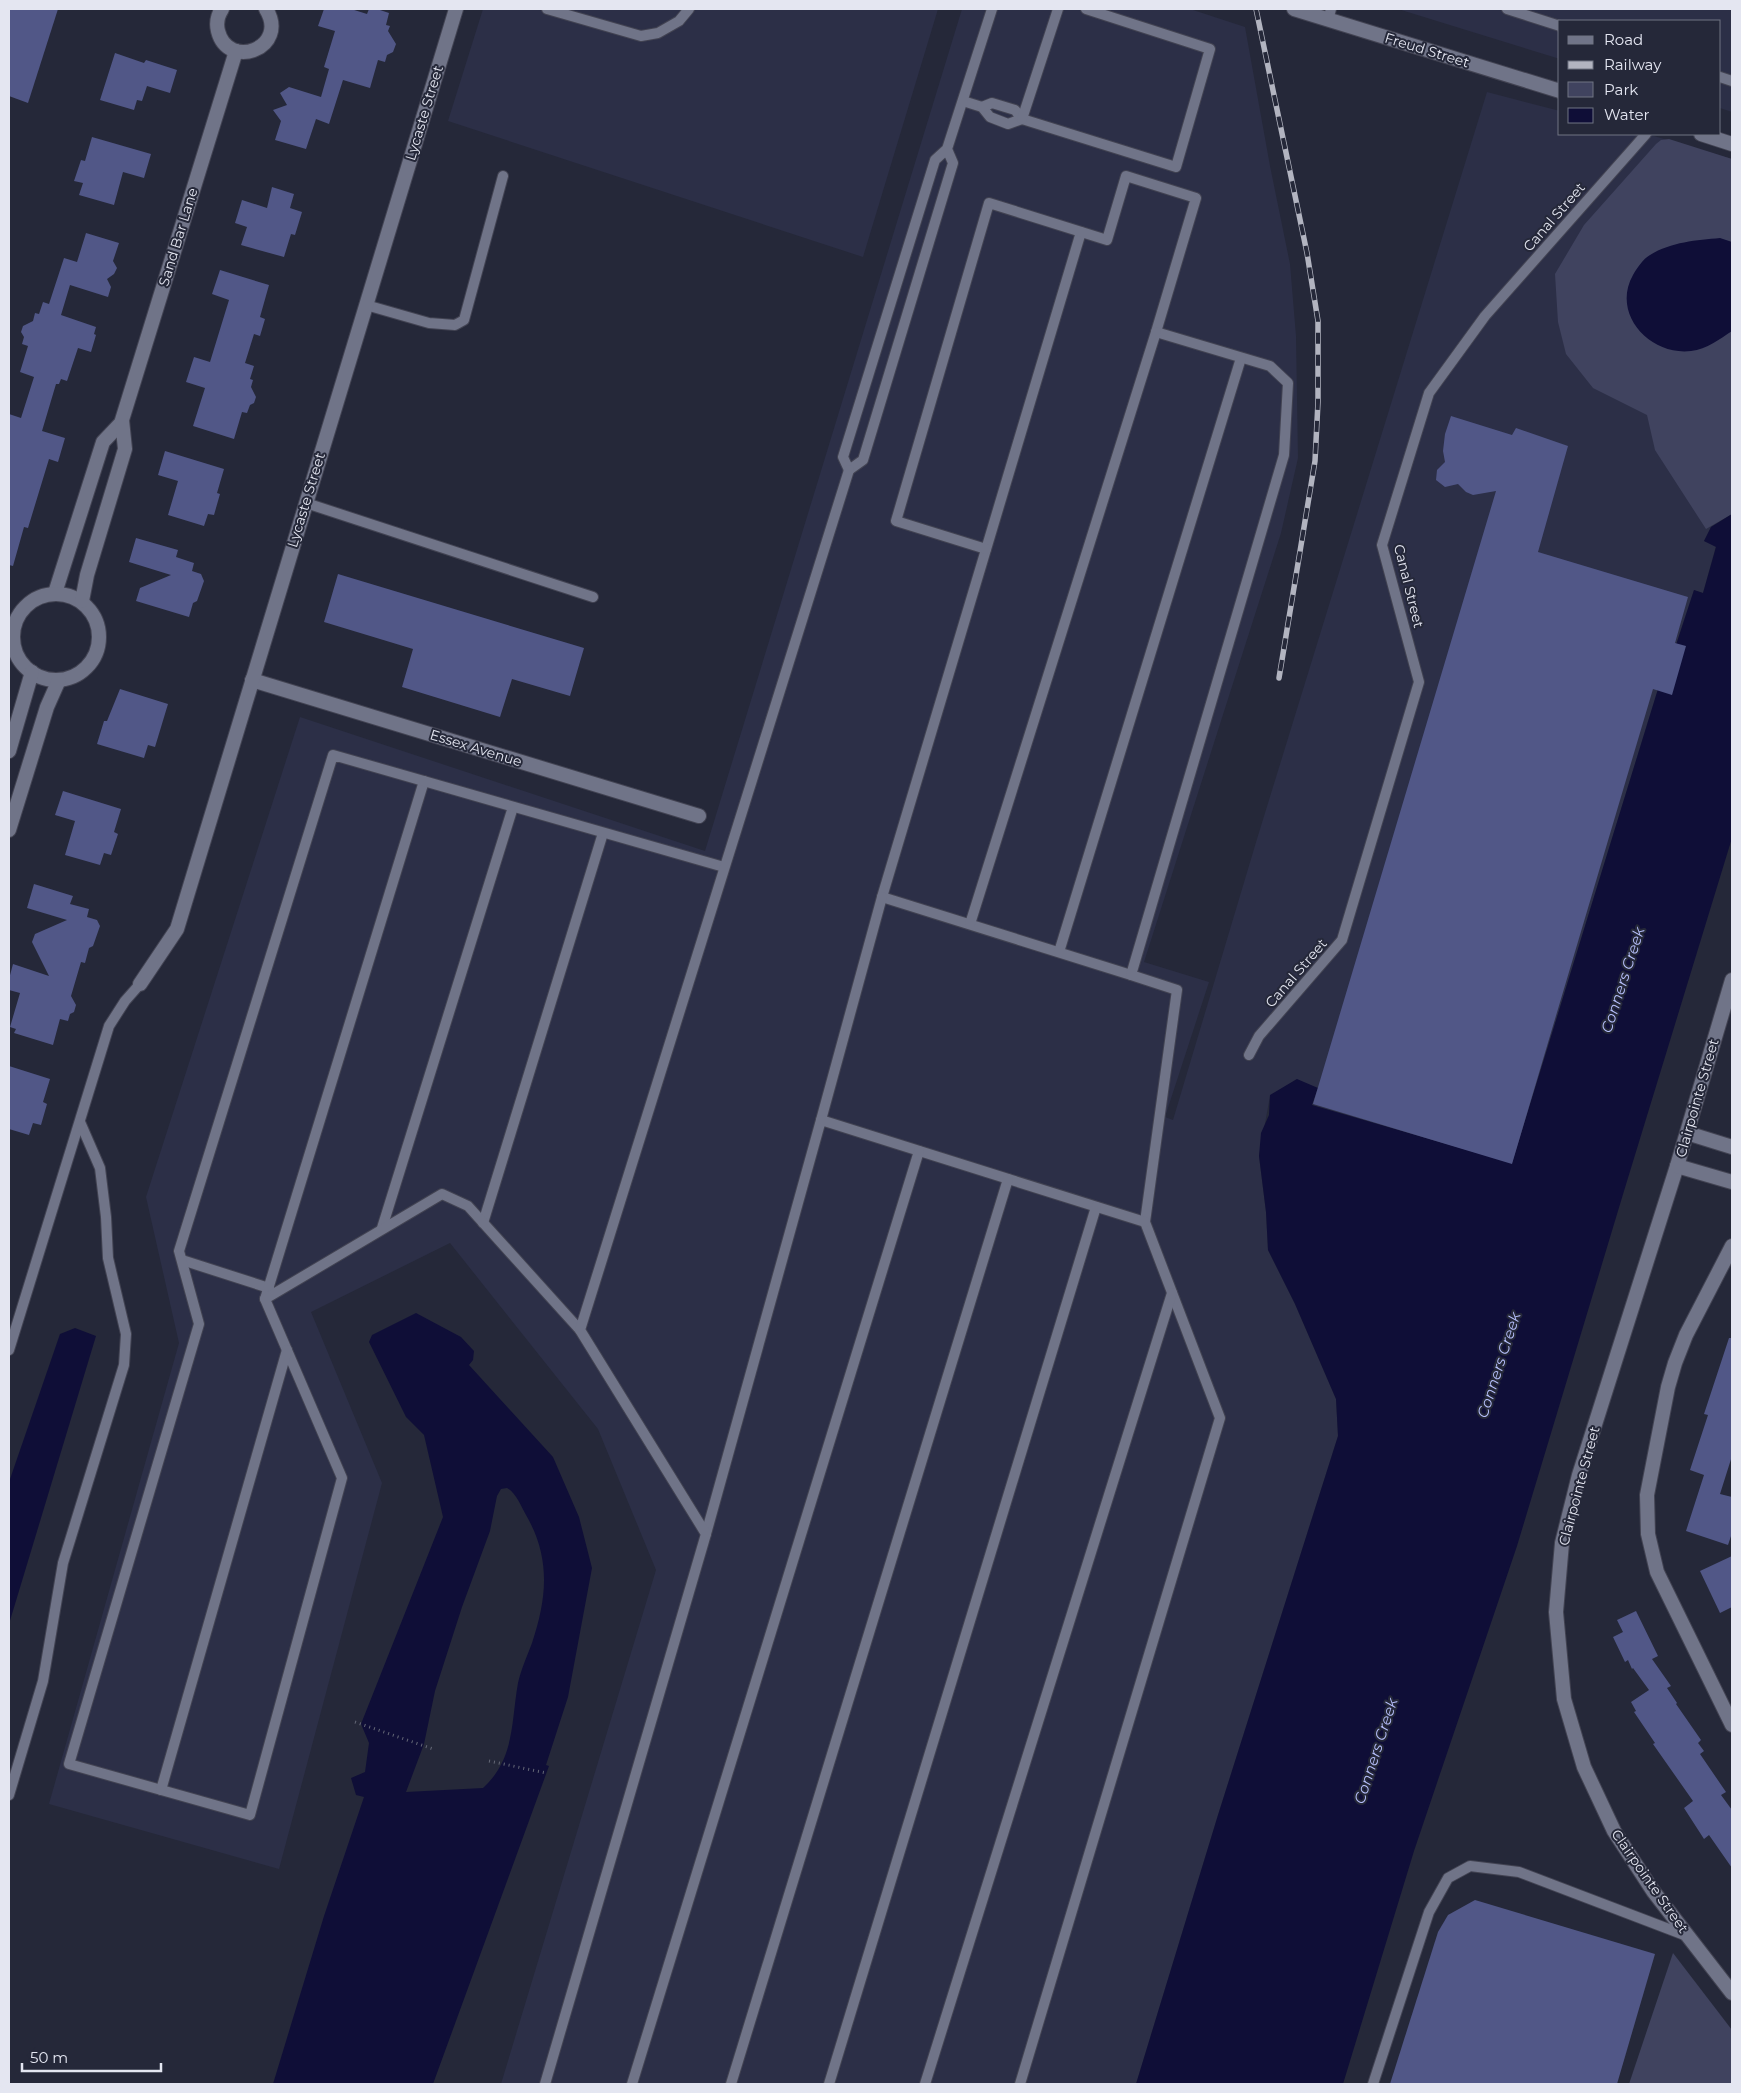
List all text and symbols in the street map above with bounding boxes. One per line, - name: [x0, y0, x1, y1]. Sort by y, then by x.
- legend: [1558, 20, 1721, 135]
- street label: Freud Street: [1383, 29, 1472, 71]
- text: Road: [1604, 30, 1643, 49]
- text: Railway: [1604, 55, 1662, 74]
- street label: Lycaste Street: [401, 63, 447, 163]
- text: Park: [1604, 80, 1638, 99]
- text: Water: [1604, 105, 1650, 124]
- street label: Canal Street: [1519, 179, 1589, 255]
- street label: Sand Bar Lane: [154, 186, 202, 288]
- street label: Lycaste Street: [283, 450, 329, 550]
- street label: Canal Street: [1390, 542, 1428, 630]
- street label: Essex Avenue: [428, 725, 524, 771]
- water label: Conners Creek: [1596, 924, 1649, 1035]
- street label: Canal Street: [1261, 935, 1331, 1011]
- street label: Clairpointe Street: [1671, 1036, 1723, 1159]
- water label: Conners Creek: [1472, 1309, 1525, 1420]
- street label: Clairpointe Street: [1554, 1424, 1604, 1548]
- water label: Conners Creek: [1349, 1695, 1402, 1806]
- street label: Clairpointe Street: [1607, 1826, 1693, 1937]
- scale bar: [22, 2040, 161, 2072]
- text: 50 m: [30, 2048, 68, 2067]

